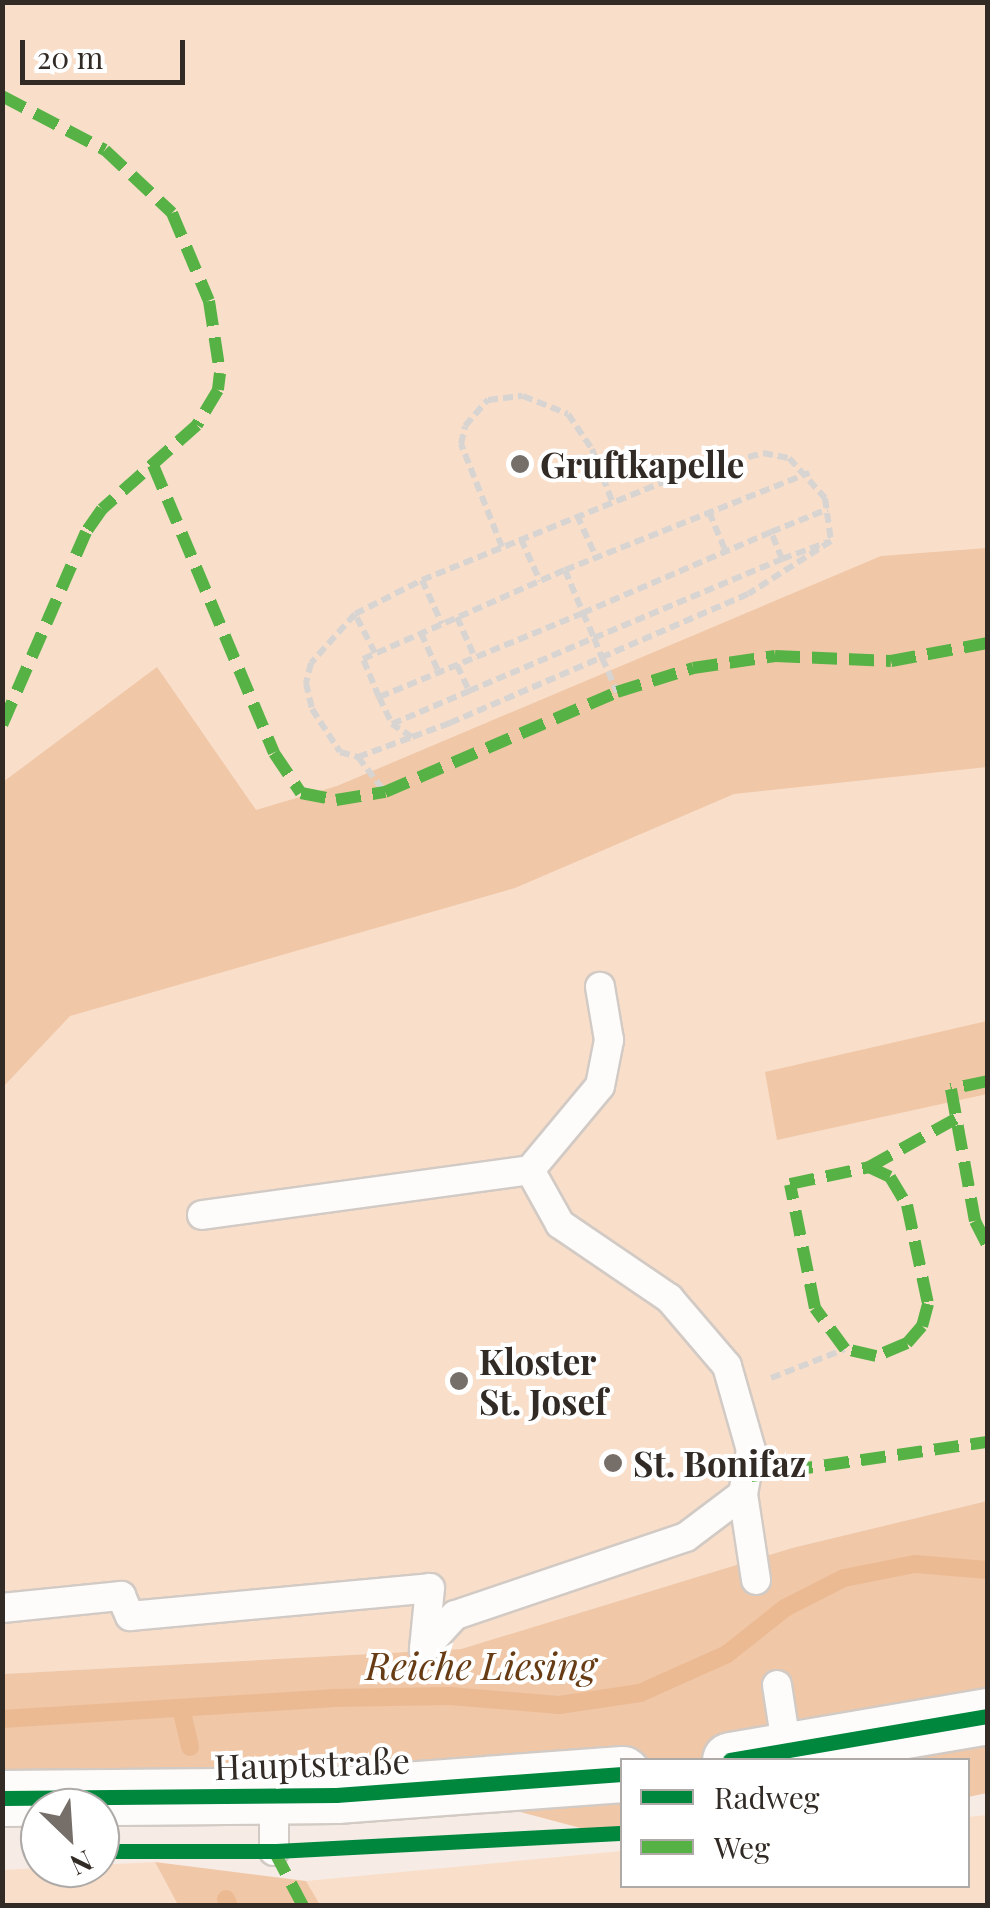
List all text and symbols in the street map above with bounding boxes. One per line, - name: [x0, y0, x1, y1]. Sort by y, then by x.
- scale bar: [25, 20, 190, 82]
- text: 20 m: [37, 37, 103, 77]
- place label: Gruftkapelle: [540, 443, 744, 485]
- marker: Gruftkapelle: [509, 453, 531, 475]
- place label: Kloster St. Josef: [479, 1340, 607, 1422]
- marker: Kloster St. Josef: [448, 1370, 470, 1392]
- place label: St. Bonifaz: [633, 1442, 806, 1484]
- marker: St. Bonifaz: [602, 1452, 624, 1474]
- water label: Reiche Liesing: [366, 1642, 596, 1688]
- street label: Hauptstraße: [213, 1739, 411, 1787]
- legend: [620, 1758, 970, 1888]
- text: Radweg: [714, 1777, 820, 1817]
- north arrow: [20, 1788, 120, 1888]
- text: Weg: [714, 1827, 770, 1867]
- text: N: [65, 1843, 99, 1885]

